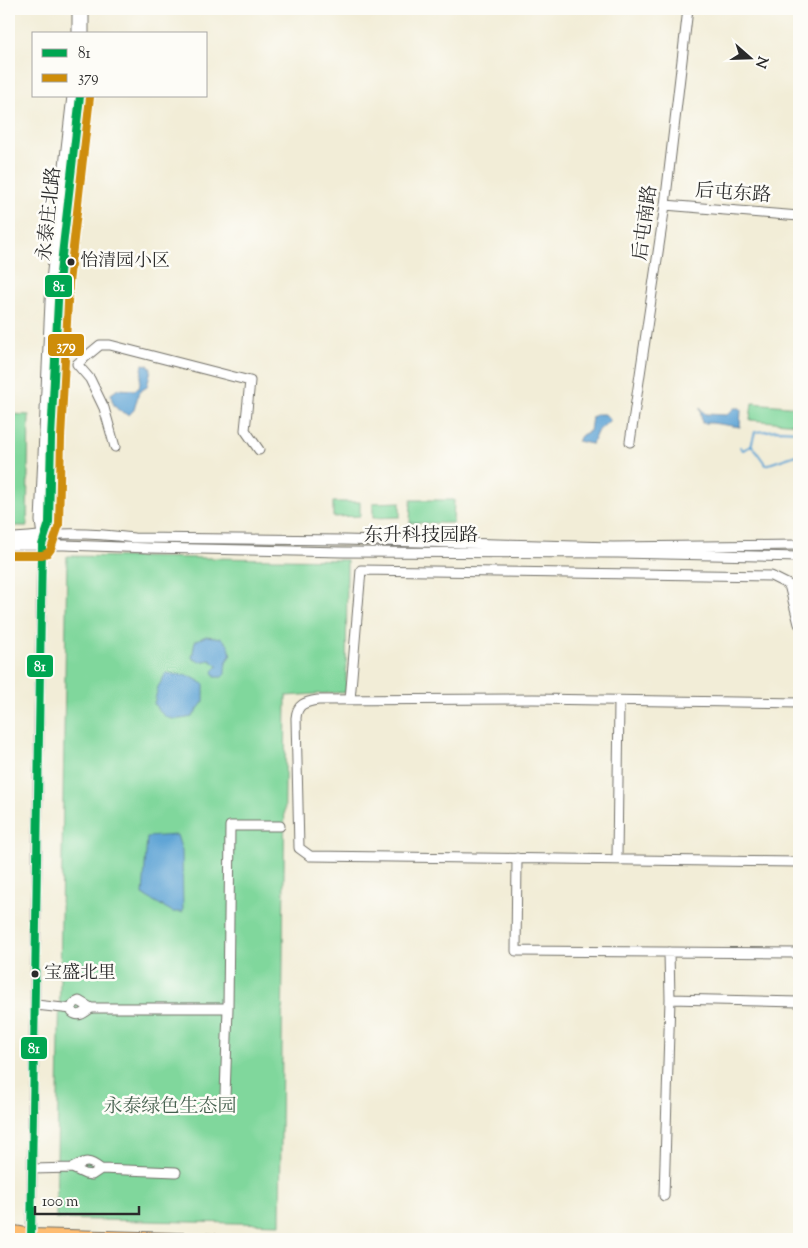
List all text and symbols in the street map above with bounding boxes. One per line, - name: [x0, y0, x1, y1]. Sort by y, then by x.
- legend: [32, 32, 208, 98]
- north arrow: [726, 32, 776, 82]
- text: 81: [78, 44, 91, 65]
- text: N: [749, 53, 772, 70]
- text: 379: [78, 68, 99, 89]
- street label: 永泰庄北路: [32, 165, 68, 263]
- street label: 后屯东路: [694, 178, 772, 210]
- street label: 后屯南路: [627, 183, 665, 263]
- place label: 怡清园小区: [80, 249, 170, 275]
- marker: 怡清园小区: [66, 257, 76, 267]
- line badge: 81: [44, 274, 73, 298]
- text: 81: [53, 278, 65, 298]
- line badge: 379: [47, 333, 85, 357]
- text: 379: [56, 337, 76, 357]
- street label: 东升科技园路: [364, 523, 478, 550]
- line badge: 81: [26, 654, 54, 678]
- text: 81: [34, 658, 46, 678]
- place label: 宝盛北里: [44, 961, 116, 987]
- marker: 宝盛北里: [30, 969, 40, 979]
- line badge: 81: [20, 1036, 48, 1060]
- text: 81: [28, 1040, 40, 1060]
- park label: 永泰绿色生态园: [103, 1094, 237, 1121]
- scale bar: [35, 1183, 139, 1215]
- text: 100 m: [42, 1192, 79, 1213]

